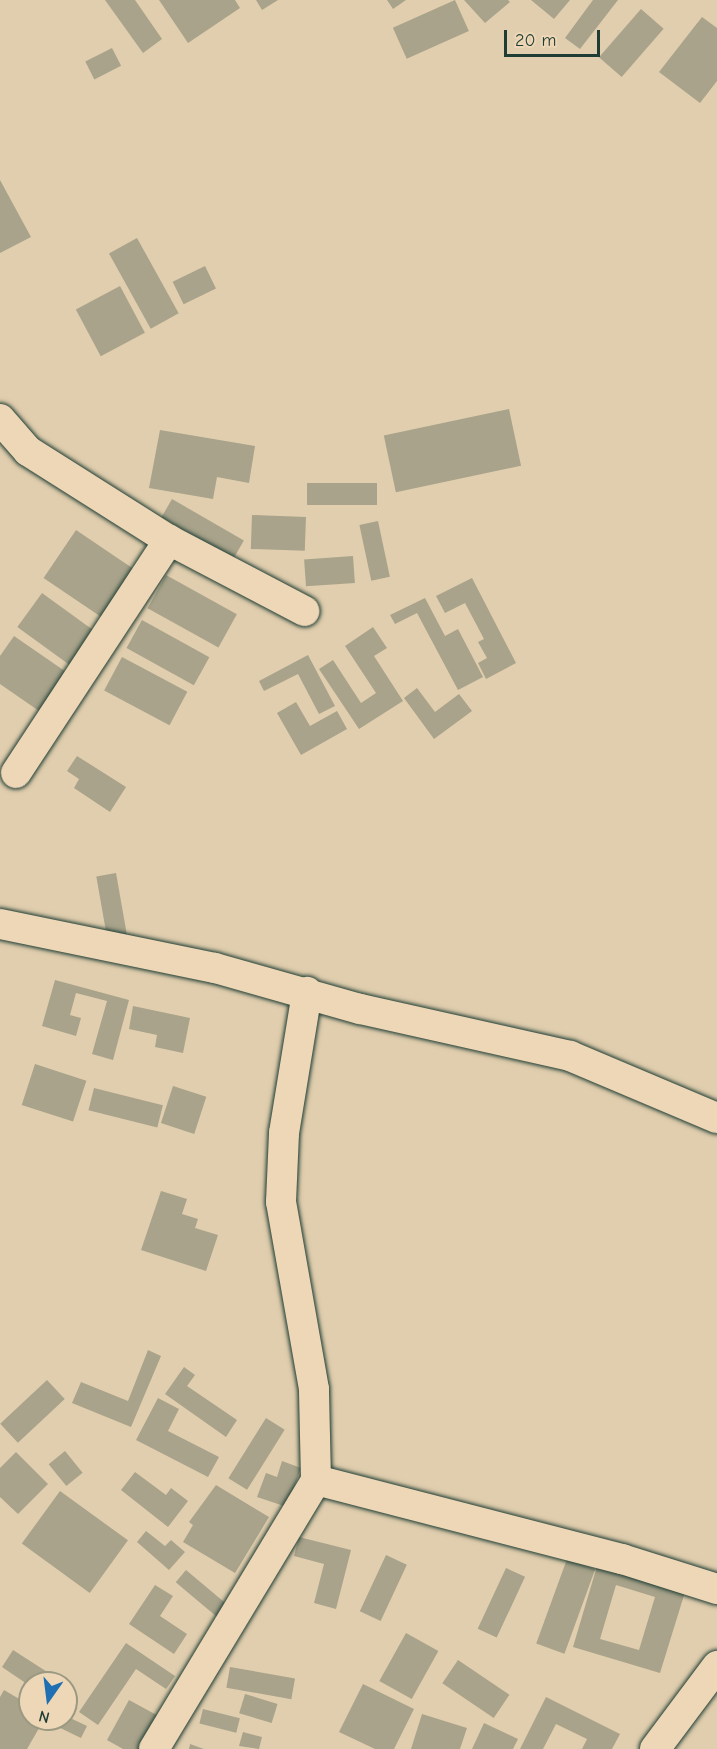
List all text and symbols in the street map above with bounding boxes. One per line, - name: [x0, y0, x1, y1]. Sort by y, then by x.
- scale bar: [507, 18, 603, 56]
- text: 20 m: [515, 30, 556, 51]
- north arrow: [18, 1671, 78, 1731]
- text: N: [37, 1707, 51, 1727]

